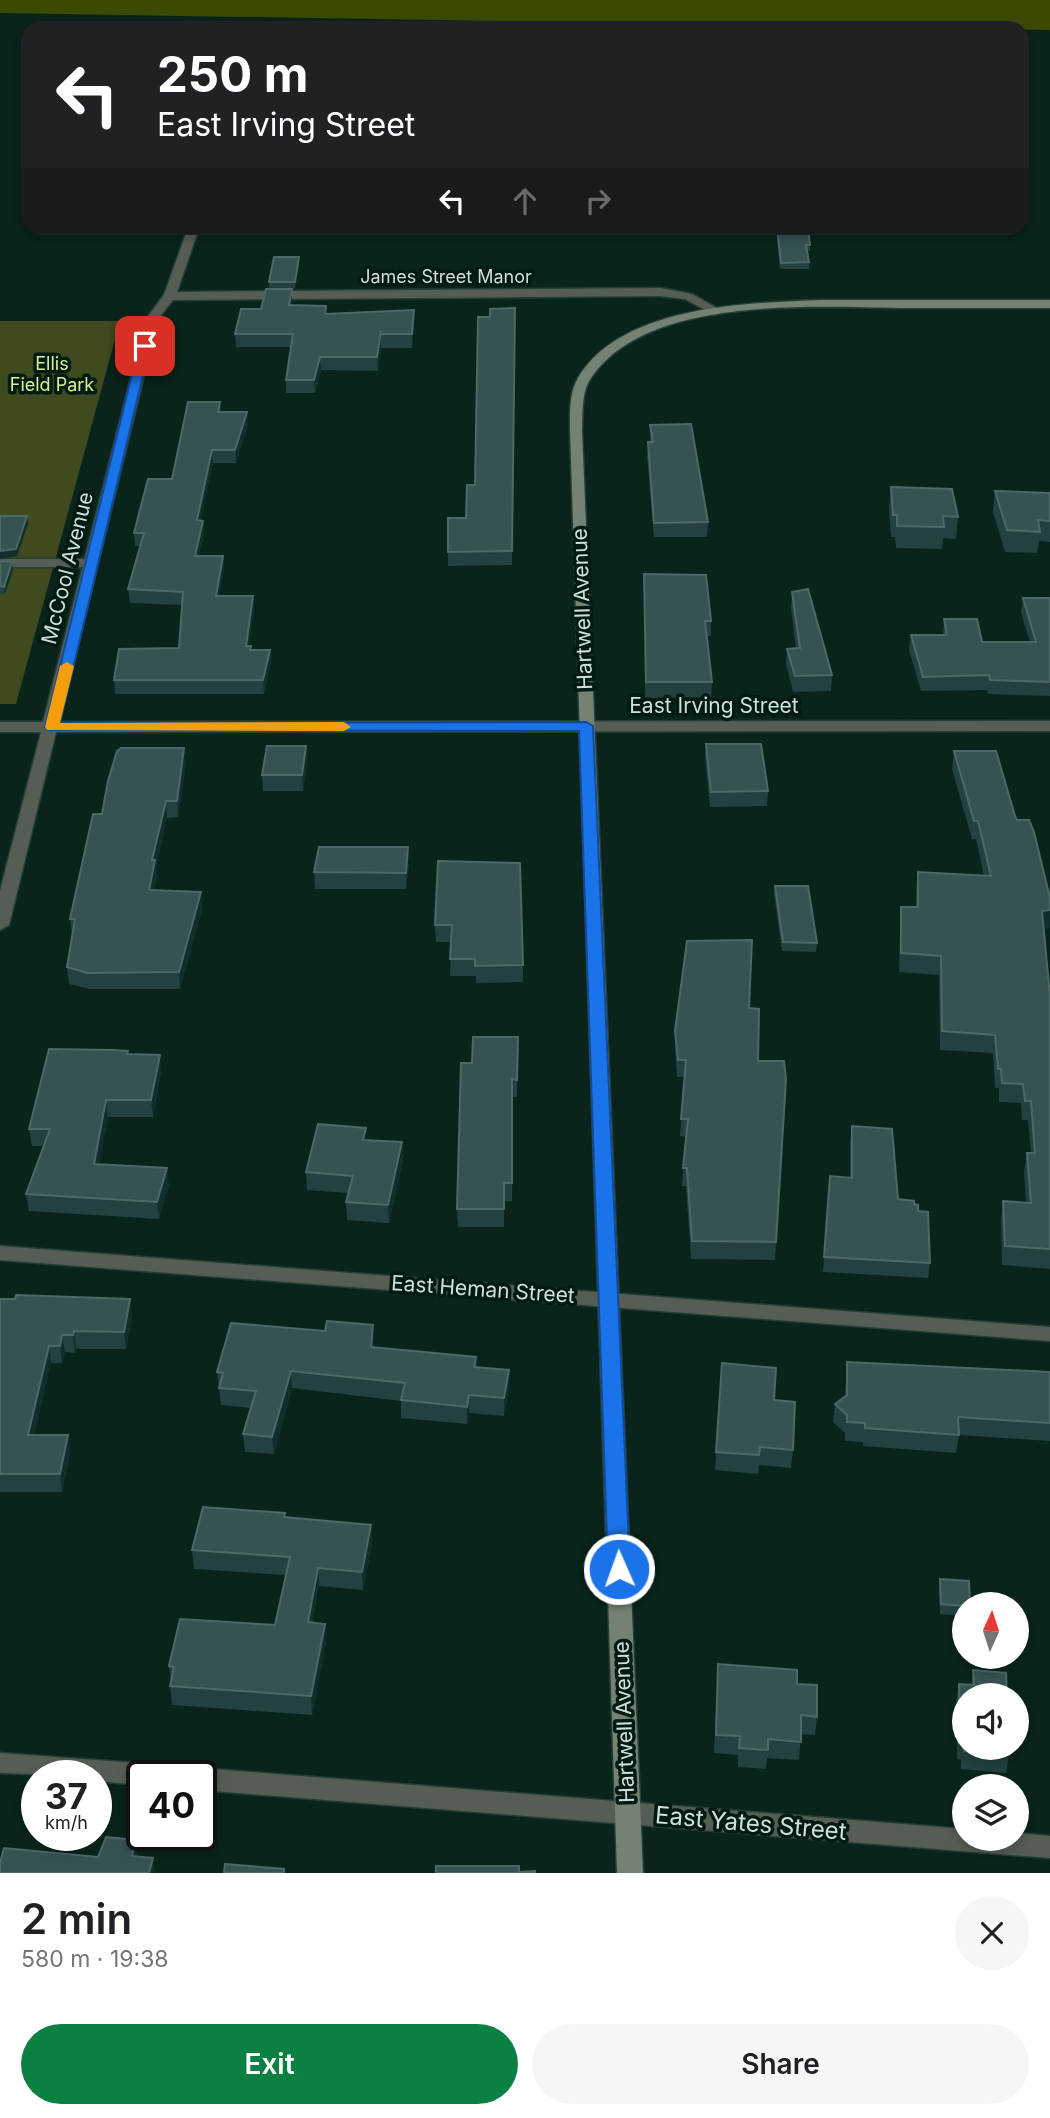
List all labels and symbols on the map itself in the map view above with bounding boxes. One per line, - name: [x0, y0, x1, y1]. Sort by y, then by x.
- street label: James Street Manor: [360, 266, 532, 287]
- pin: [115, 316, 175, 376]
- park label: Ellis Field Park: [10, 353, 94, 395]
- street label: McCool Avenue: [36, 489, 98, 647]
- street label: Hartwell Avenue: [567, 528, 597, 690]
- street label: East Irving Street: [629, 693, 799, 718]
- street label: East Heman Street: [390, 1270, 576, 1308]
- position arrow: [582, 1532, 656, 1606]
- north arrow: [952, 1592, 1029, 1670]
- street label: Hartwell Avenue: [609, 1641, 639, 1803]
- speed limit sign: 40: [126, 1760, 217, 1851]
- street label: East Yates Street: [654, 1800, 848, 1846]

